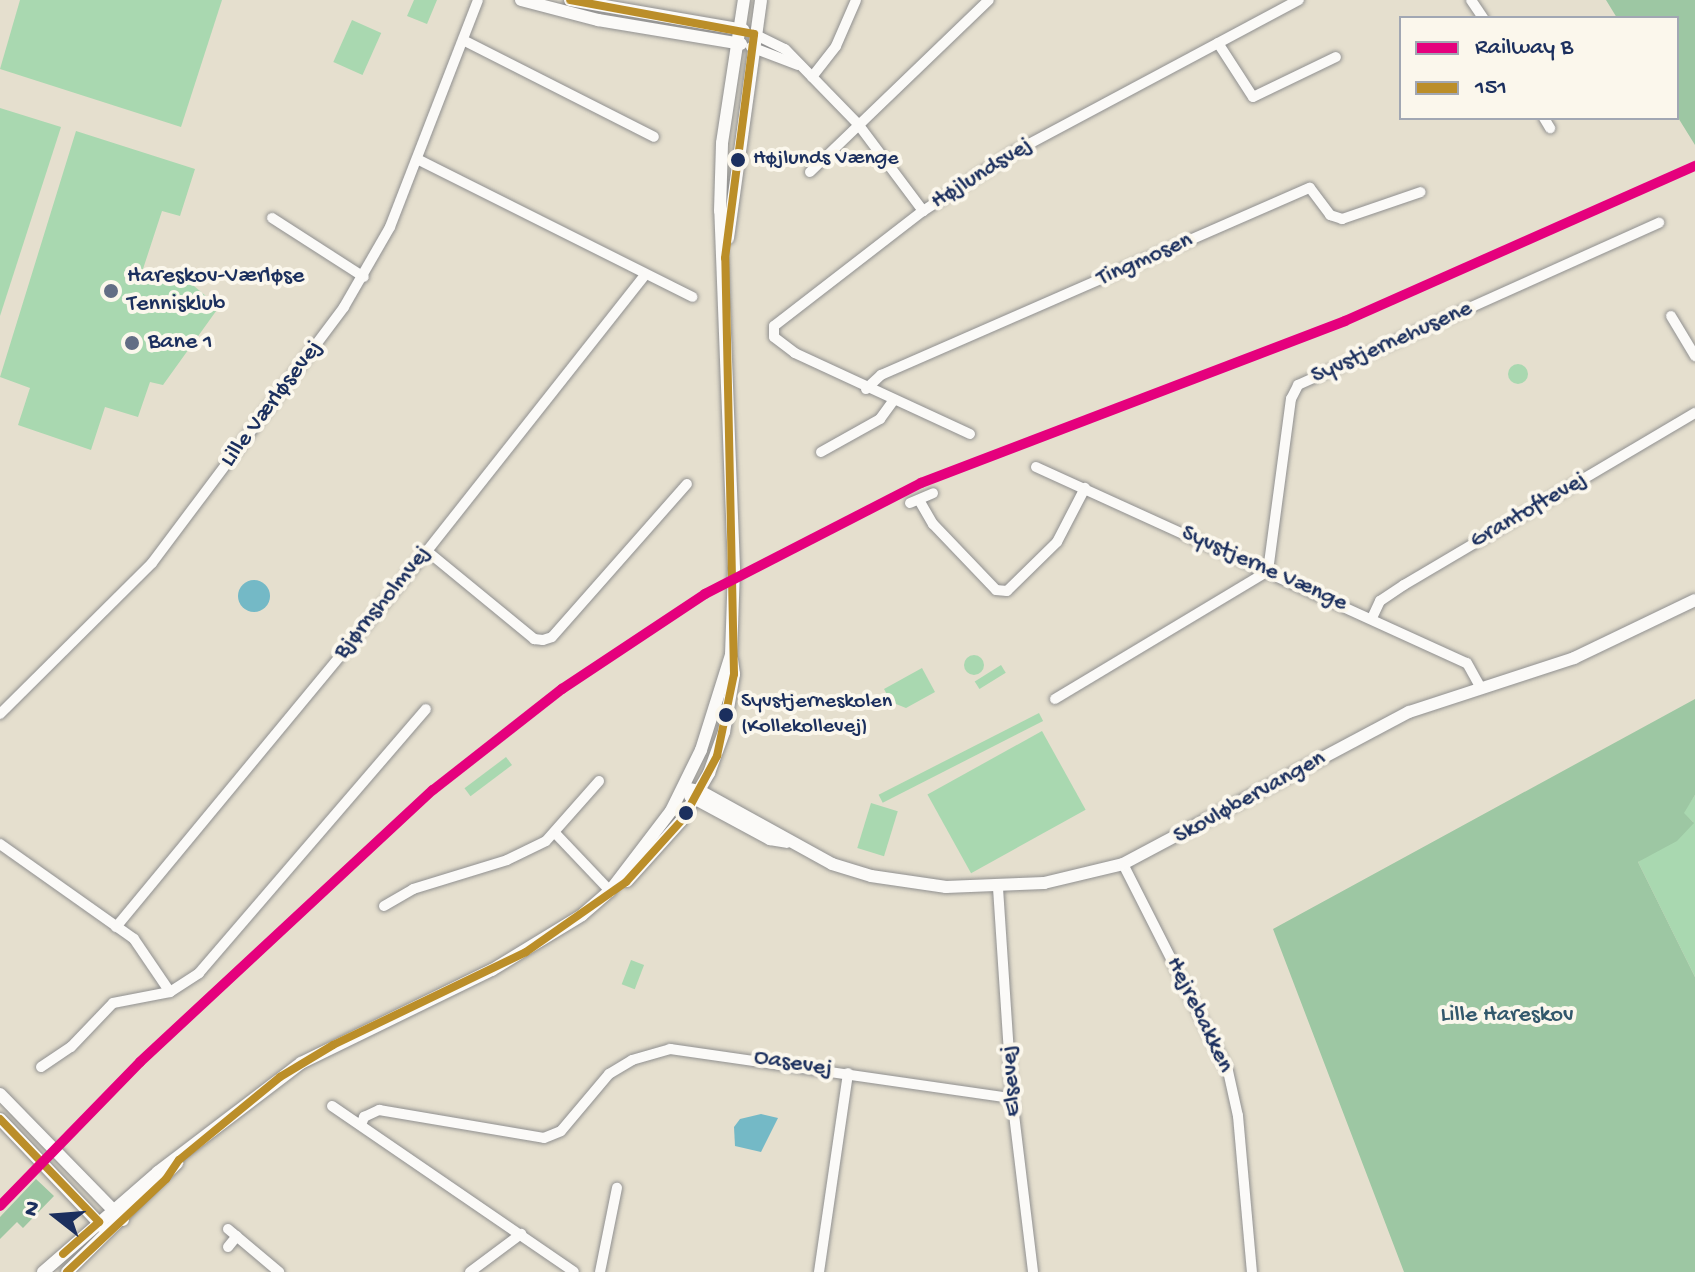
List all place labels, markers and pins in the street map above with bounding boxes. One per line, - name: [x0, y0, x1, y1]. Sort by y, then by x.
- place label: Højlunds Vænge: [753, 147, 899, 173]
- marker: Højlunds Vænge: [730, 152, 746, 168]
- place label: Hareskov-Værløse Tennisklub: [127, 263, 304, 319]
- marker: Hareskov-Værløse Tennisklub: [102, 282, 120, 300]
- place label: Bane 1: [148, 329, 213, 357]
- marker: Bane 1: [123, 334, 141, 352]
- place label: Syvstjerneskolen (Kollekollevej): [741, 689, 892, 740]
- marker: Syvstjerneskolen (Kollekollevej): [718, 707, 734, 723]
- unlabelled marker: [678, 805, 694, 821]

